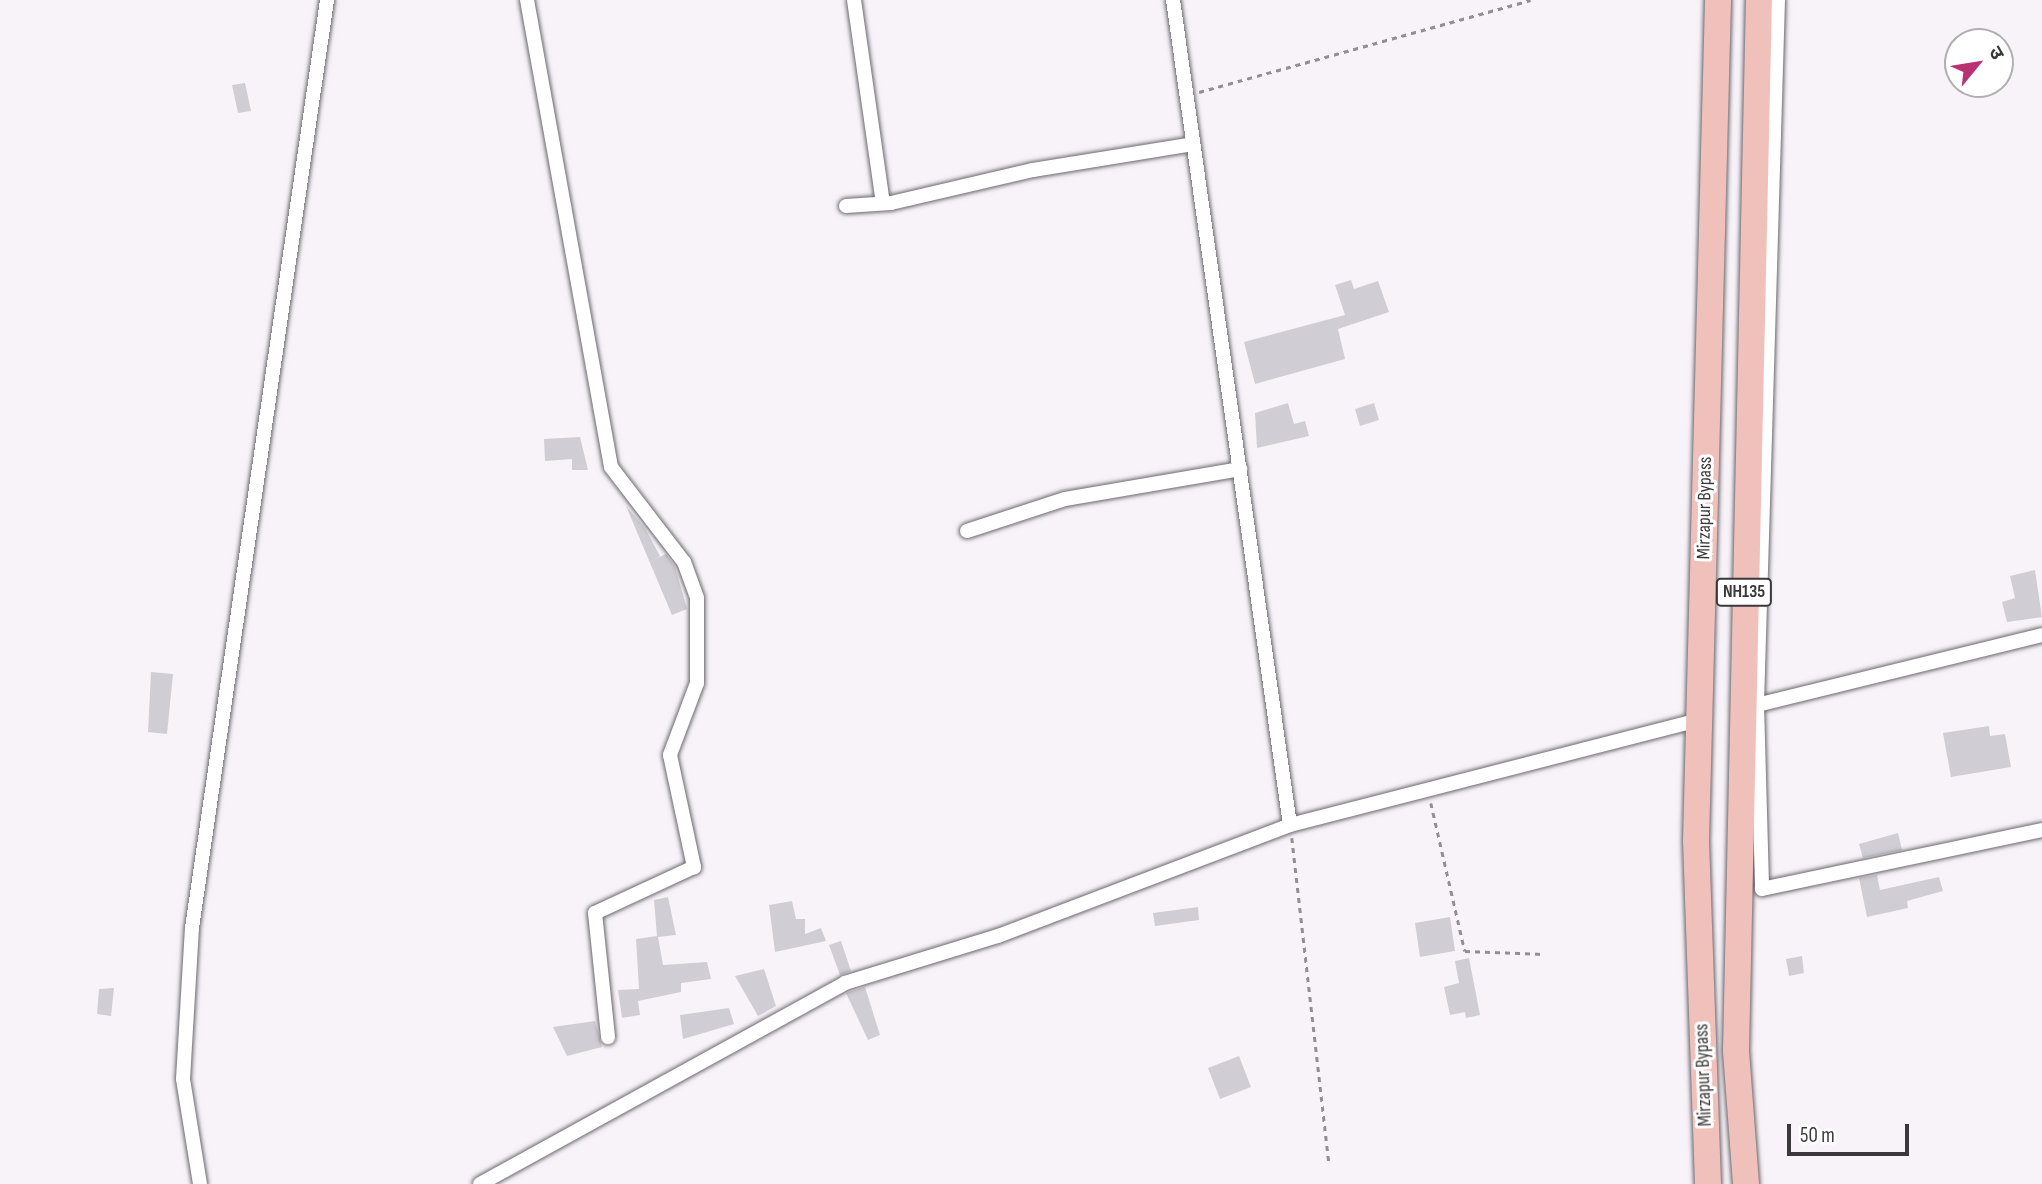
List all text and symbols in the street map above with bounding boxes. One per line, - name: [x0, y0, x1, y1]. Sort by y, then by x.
- north arrow: [1944, 28, 2014, 98]
- text: उ: [1983, 43, 2009, 64]
- street label: Mirzapur Bypass: [1693, 456, 1717, 560]
- road number: NH135: [1714, 578, 1774, 606]
- street label: Mirzapur Bypass: [1691, 1023, 1717, 1127]
- scale bar: [1790, 1110, 1912, 1154]
- text: 50 m: [1800, 1123, 1835, 1148]

